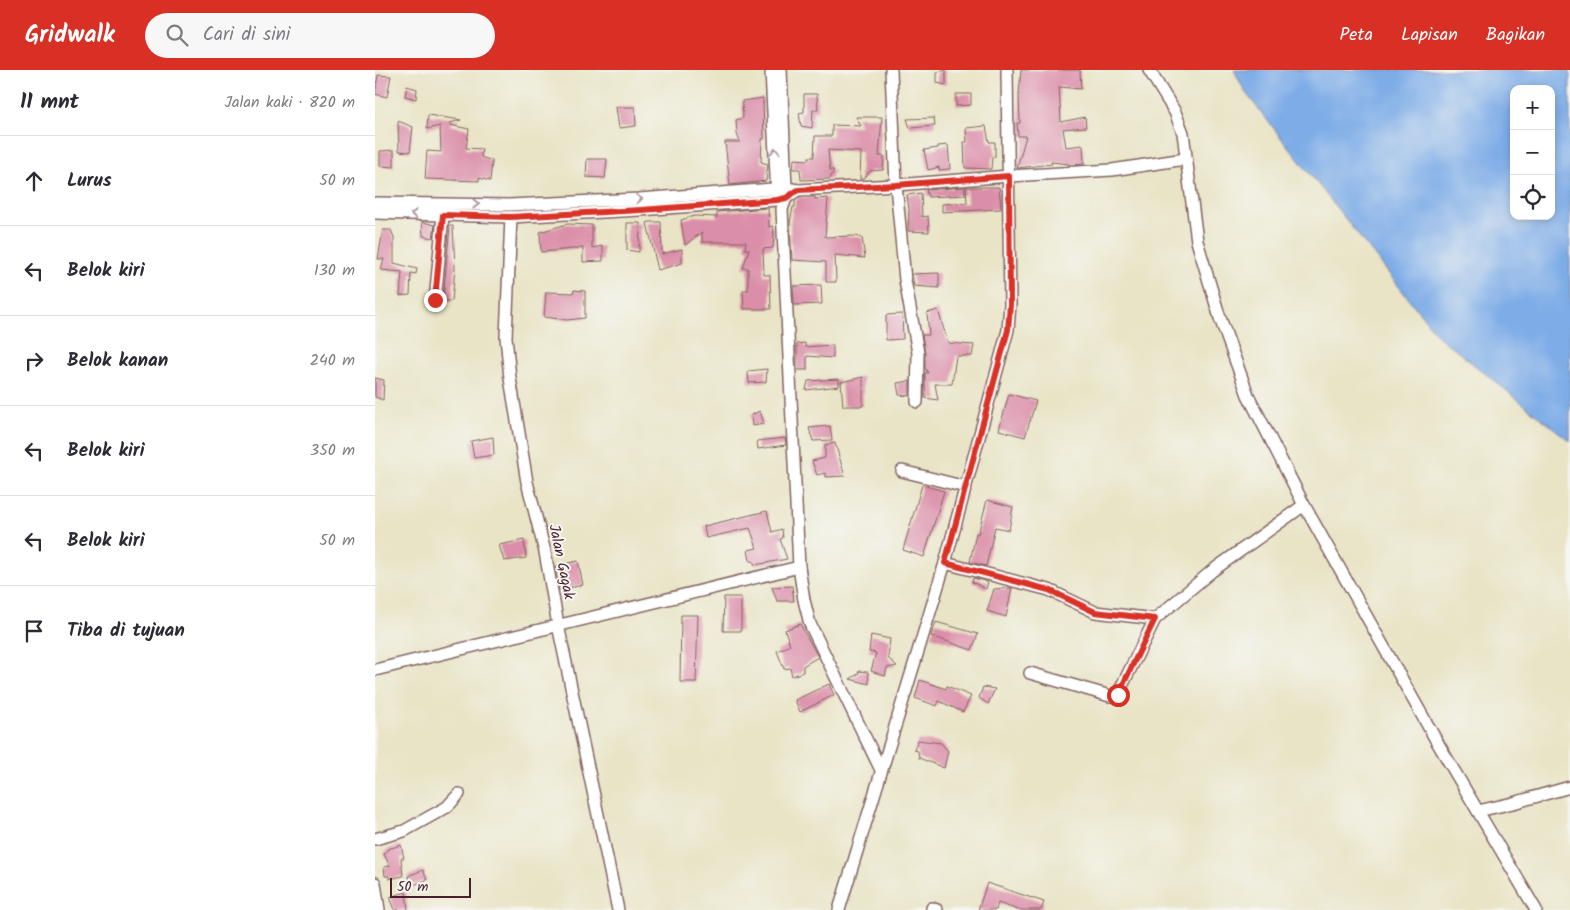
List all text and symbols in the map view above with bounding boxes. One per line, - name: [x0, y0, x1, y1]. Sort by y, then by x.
- search box: [145, 13, 495, 58]
- text: Gridwalk: [25, 16, 115, 55]
- text: Cari di sini: [203, 20, 290, 50]
- icon: search: [163, 21, 191, 49]
- text: Peta: [1340, 21, 1373, 50]
- text: Lapisan: [1401, 21, 1458, 50]
- text: Bagikan: [1486, 21, 1545, 50]
- map controls: [1510, 85, 1555, 220]
- button: +: [1510, 85, 1555, 130]
- text: 11 mnt: [20, 86, 79, 119]
- text: Jalan kaki · 820 m: [225, 90, 355, 115]
- button: −: [1510, 130, 1555, 175]
- one-way arrow: [769, 147, 780, 155]
- text: Lurus: [67, 166, 112, 196]
- icon: ahead: [20, 167, 48, 195]
- text: 50 m: [319, 168, 355, 193]
- button: locate: [1510, 175, 1555, 220]
- one-way arrow: [635, 193, 643, 204]
- one-way arrow: [472, 199, 480, 210]
- one-way arrow: [409, 209, 417, 219]
- text: Belok kiri: [67, 256, 145, 286]
- icon: left: [20, 257, 48, 285]
- text: 130 m: [314, 258, 355, 283]
- route end: [424, 289, 447, 312]
- text: Belok kanan: [67, 346, 168, 376]
- icon: right: [20, 347, 48, 375]
- text: 240 m: [310, 348, 355, 373]
- text: Belok kiri: [67, 436, 145, 466]
- icon: left: [20, 437, 48, 465]
- text: 350 m: [310, 438, 355, 463]
- street label: Jalan Gagak: [541, 522, 581, 603]
- text: Belok kiri: [67, 526, 145, 556]
- icon: left: [20, 527, 48, 555]
- text: 50 m: [319, 528, 355, 553]
- text: Tiba di tujuan: [67, 616, 185, 646]
- icon: arrive: [20, 617, 48, 645]
- route start: [1107, 684, 1130, 707]
- scale bar: [390, 875, 471, 898]
- text: 50 m: [397, 876, 428, 898]

